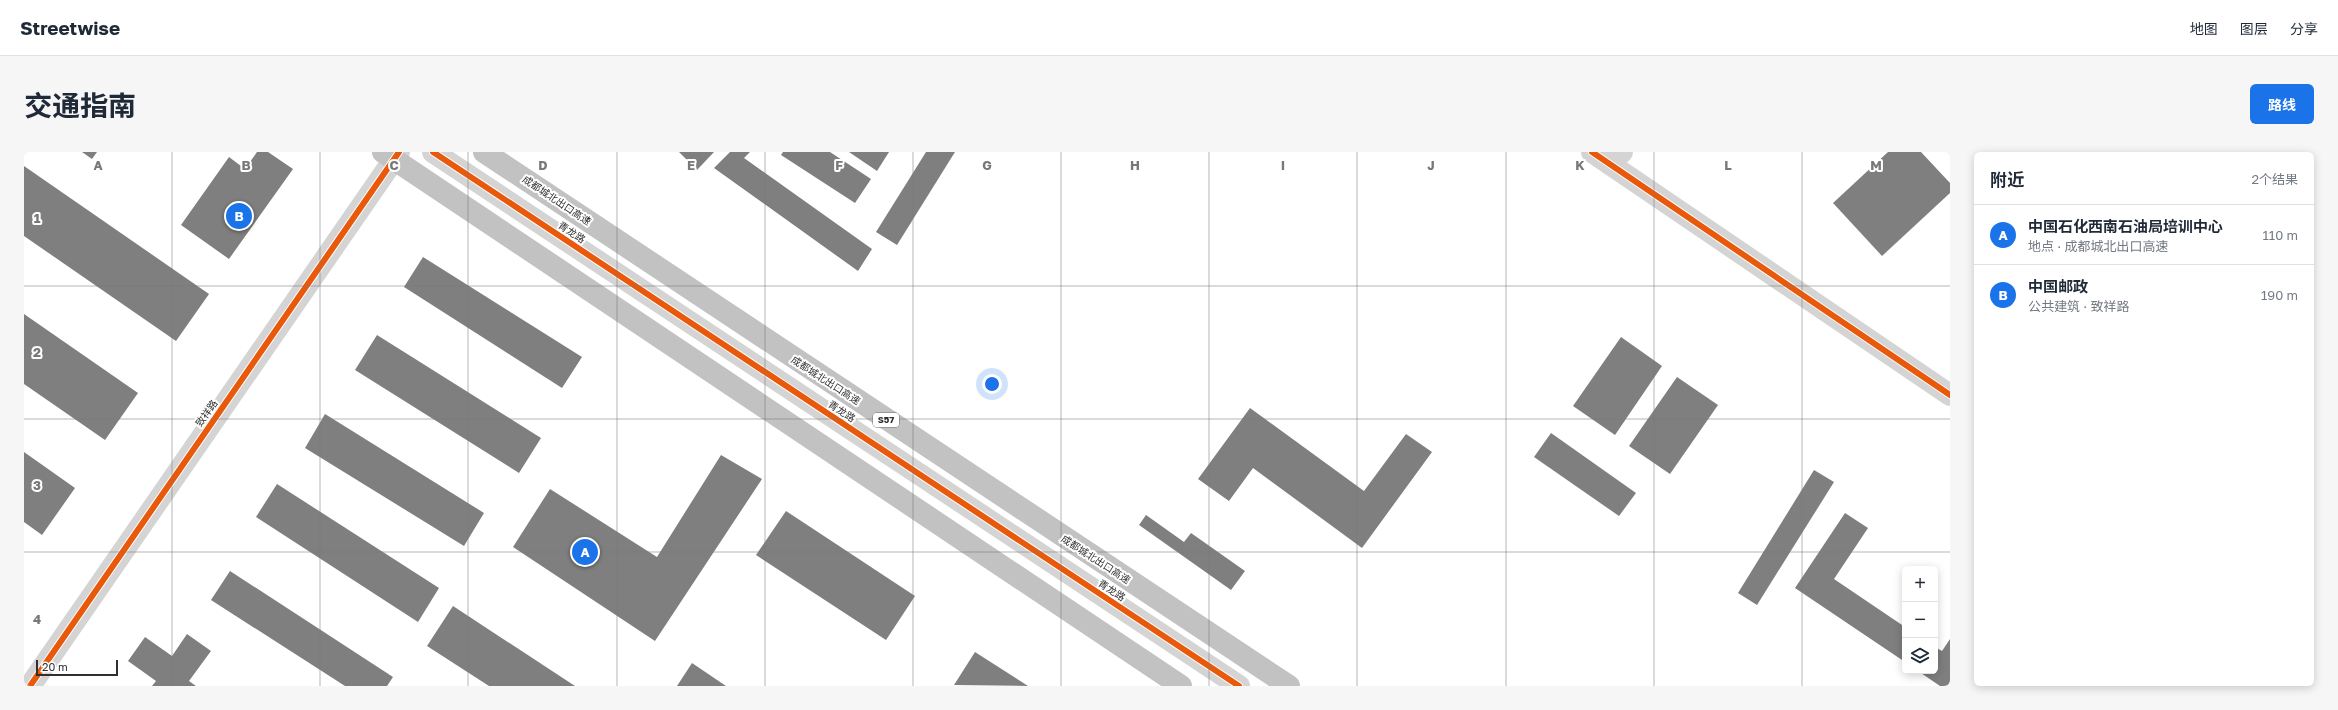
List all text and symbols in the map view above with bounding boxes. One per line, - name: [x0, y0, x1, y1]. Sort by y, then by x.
- text: Streetwise: [20, 16, 120, 39]
- text: 地图: [2190, 20, 2218, 37]
- text: 图层: [2240, 20, 2268, 37]
- text: 分享: [2290, 20, 2318, 37]
- button: 路线: [2250, 84, 2314, 124]
- text: 交通指南: [24, 89, 136, 122]
- text: A: [93, 157, 103, 173]
- text: B: [241, 157, 251, 173]
- text: C: [389, 157, 399, 173]
- text: D: [538, 157, 548, 173]
- text: E: [687, 157, 695, 173]
- text: F: [835, 157, 843, 173]
- text: G: [982, 157, 992, 173]
- text: H: [1130, 157, 1140, 173]
- text: I: [1281, 157, 1285, 173]
- text: J: [1427, 157, 1435, 173]
- text: K: [1575, 157, 1585, 173]
- text: L: [1724, 157, 1732, 173]
- text: M: [1870, 157, 1882, 173]
- text: 附近: [1990, 169, 2024, 190]
- text: 2个结果: [2251, 171, 2298, 187]
- street label: 成都城北出口高速: [520, 173, 594, 227]
- pin: B: [226, 201, 252, 231]
- text: 1: [34, 210, 41, 226]
- text: 中国石化西南石油局培训中心: [2028, 217, 2223, 235]
- street label: 青龙路: [556, 219, 588, 245]
- text: A: [1998, 227, 2008, 243]
- text: 110 m: [2263, 227, 2298, 243]
- text: 地点 · 成都城北出口高速: [2028, 238, 2168, 254]
- text: 中国邮政: [2028, 277, 2088, 295]
- text: B: [1998, 287, 2008, 303]
- text: 190 m: [2261, 287, 2298, 303]
- text: 公共建筑 · 致祥路: [2028, 298, 2129, 314]
- text: 2: [33, 344, 41, 360]
- street label: 成都城北出口高速: [789, 353, 863, 407]
- your location: [982, 374, 1002, 394]
- street label: 致祥路: [192, 397, 220, 429]
- street label: 青龙路: [826, 398, 858, 424]
- road number: S57: [873, 413, 899, 427]
- text: 3: [33, 477, 41, 493]
- street label: 成都城北出口高速: [1059, 532, 1133, 586]
- pin: A: [572, 537, 598, 567]
- map controls: [1902, 566, 1938, 674]
- button: +: [1902, 566, 1938, 602]
- street label: 青龙路: [1096, 577, 1128, 603]
- button: −: [1902, 602, 1938, 638]
- text: 4: [33, 611, 41, 627]
- button: layers: [1902, 638, 1938, 674]
- scale bar: [36, 658, 118, 677]
- text: 20 m: [42, 660, 68, 673]

